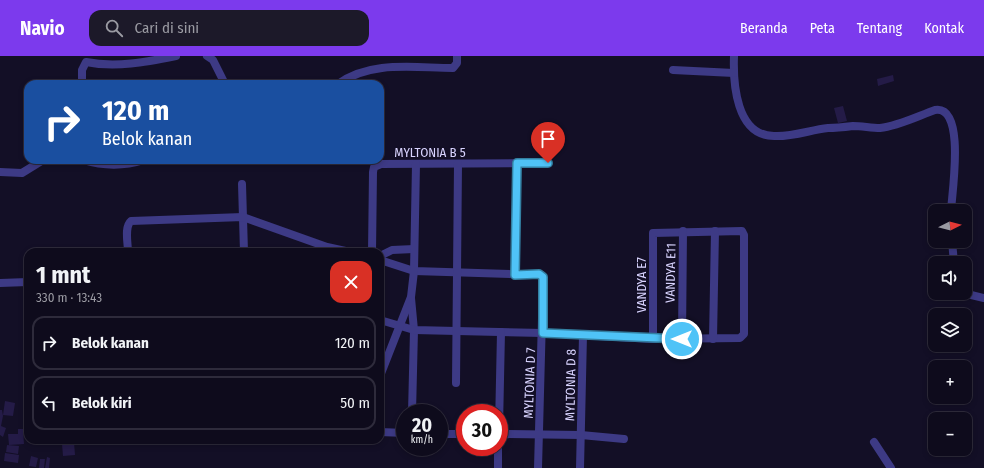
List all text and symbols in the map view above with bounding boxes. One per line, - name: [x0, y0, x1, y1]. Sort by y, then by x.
- search box: [89, 10, 369, 46]
- text: Navio: [20, 17, 65, 40]
- icon: search: [103, 17, 125, 39]
- text: Cari di sini: [135, 19, 199, 37]
- text: Beranda: [740, 20, 788, 37]
- text: Peta: [810, 20, 835, 37]
- text: Tentang: [857, 20, 902, 37]
- text: Kontak: [924, 20, 964, 37]
- text: 120 m: [102, 94, 169, 127]
- icon: right: [36, 96, 88, 148]
- pin: [531, 122, 565, 163]
- text: Belok kanan: [102, 128, 192, 150]
- icon: arrive: [537, 128, 559, 150]
- street label: MYLTONIA B 5: [394, 145, 466, 160]
- north arrow: [928, 204, 972, 248]
- map controls: [928, 204, 972, 456]
- street label: VANDYA E11: [662, 243, 679, 303]
- button: sound: [928, 256, 972, 300]
- street label: VANDYA E7: [634, 257, 649, 313]
- text: 1 mnt: [36, 261, 90, 289]
- button: close: [330, 261, 372, 303]
- text: 330 m · 13:43: [36, 290, 102, 305]
- button: layers: [928, 308, 972, 352]
- position arrow: [661, 318, 703, 360]
- icon: right: [38, 332, 60, 354]
- text: Belok kanan: [72, 334, 149, 352]
- text: 120 m: [335, 334, 370, 352]
- street label: MYLTONIA D 7: [521, 347, 538, 419]
- street label: MYLTONIA D 8: [562, 349, 579, 421]
- button: +: [928, 360, 972, 404]
- icon: left: [38, 392, 60, 414]
- text: Belok kiri: [72, 394, 132, 412]
- text: 50 m: [340, 394, 370, 412]
- speed limit sign: 30: [456, 404, 508, 456]
- button: −: [928, 412, 972, 456]
- text: 20: [412, 413, 432, 437]
- text: km/h: [411, 434, 433, 446]

